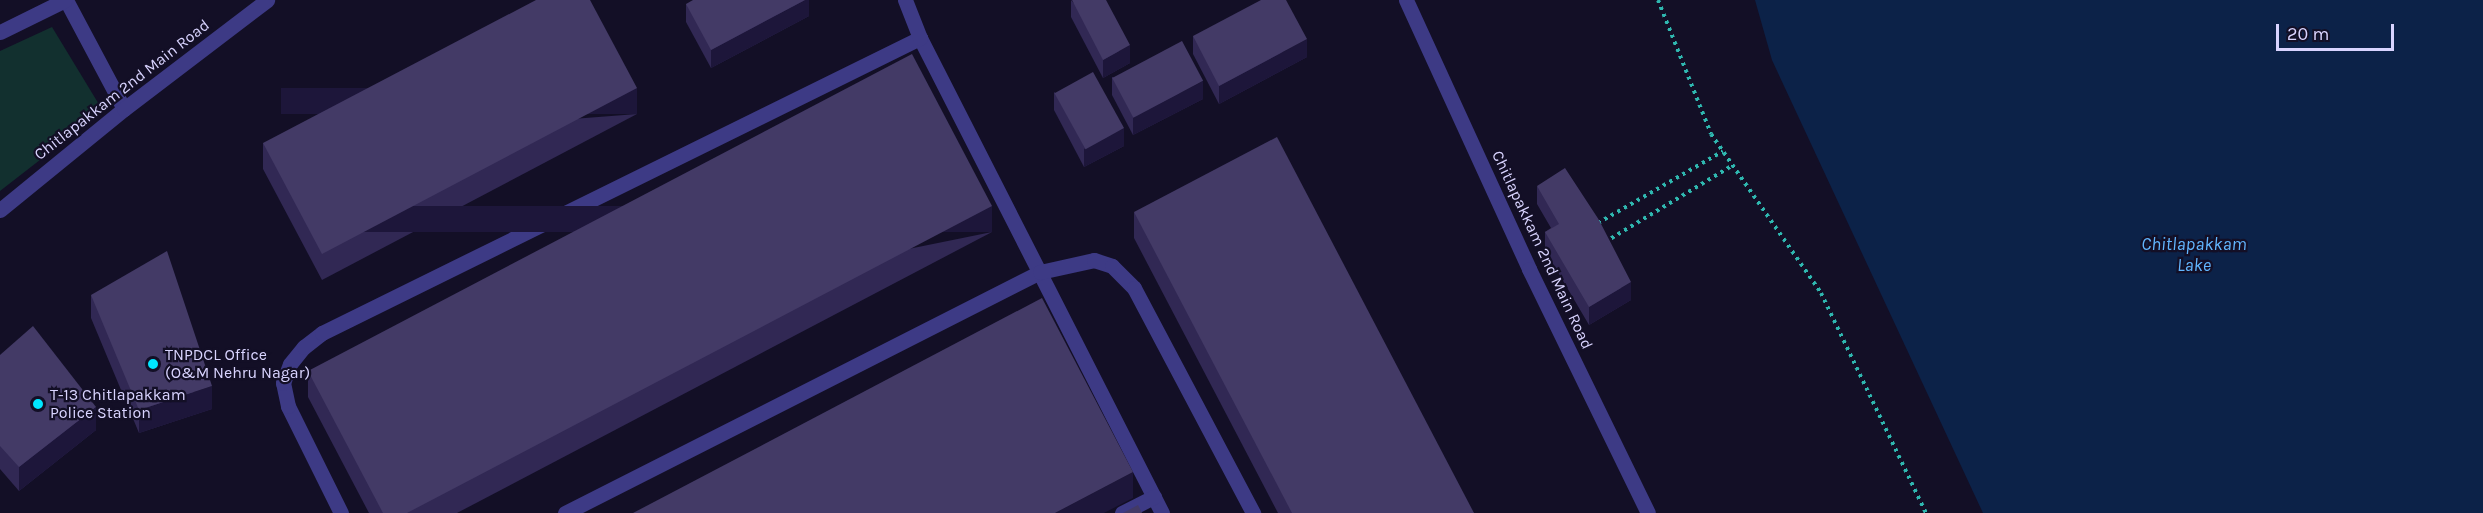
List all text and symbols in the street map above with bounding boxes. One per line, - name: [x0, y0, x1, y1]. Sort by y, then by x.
- scale bar: [2279, 12, 2398, 50]
- street label: Chitlapakkam 2nd Main Road: [31, 16, 213, 164]
- text: 20 m: [2287, 23, 2329, 45]
- street label: Chitlapakkam 2nd Main Road: [1487, 148, 1597, 352]
- water label: Chitlapakkam Lake: [2141, 234, 2247, 276]
- place label: TNPDCL Office (O&M Nehru Nagar): [165, 345, 310, 383]
- marker: TNPDCL Office (O&M Nehru Nagar): [146, 357, 160, 371]
- place label: T-13 Chitlapakkam Police Station: [50, 385, 186, 423]
- marker: T-13 Chitlapakkam Police Station: [31, 397, 45, 411]

